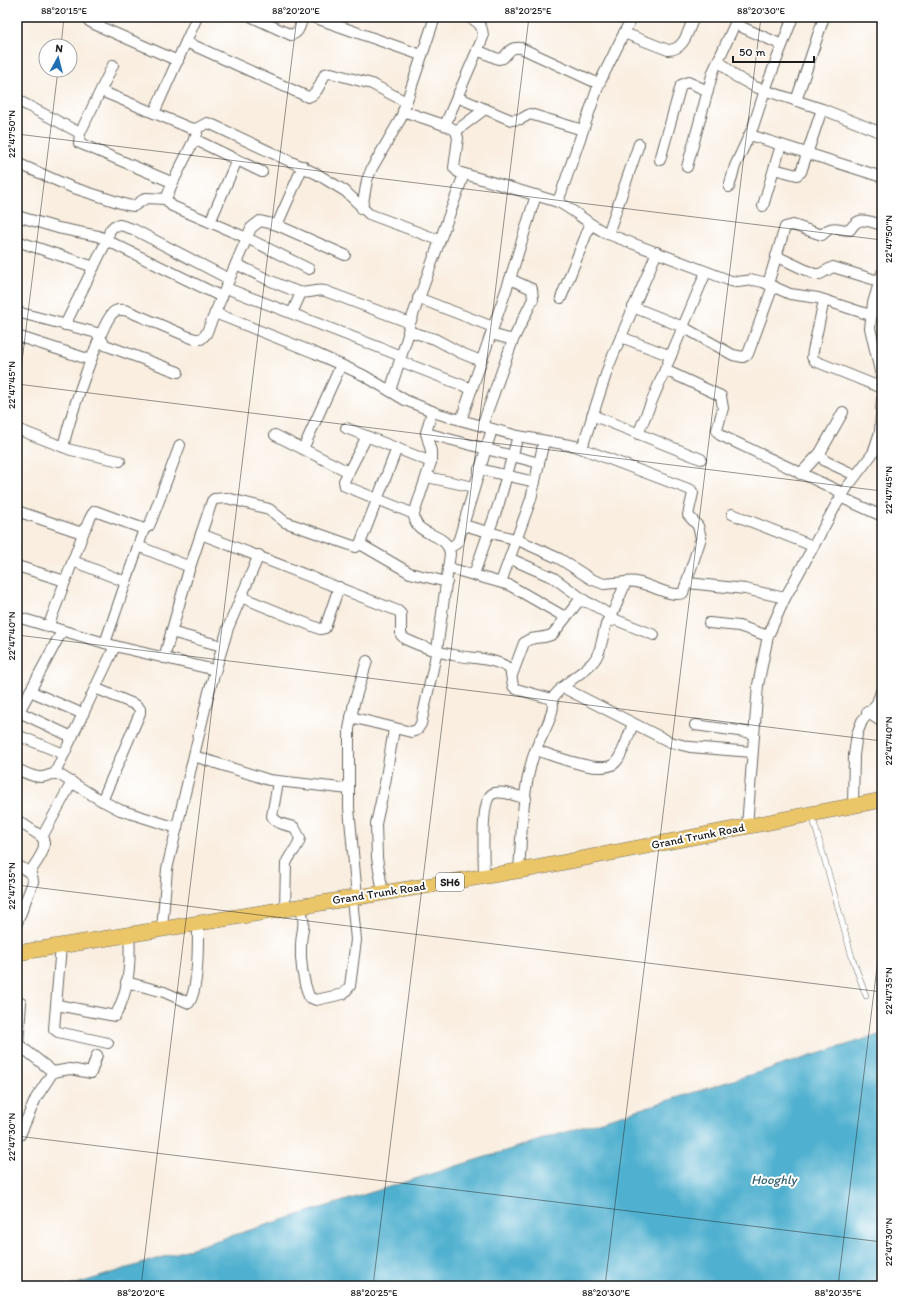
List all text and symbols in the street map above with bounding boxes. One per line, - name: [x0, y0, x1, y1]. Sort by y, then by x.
- text: 88°20'15"E: [41, 4, 88, 17]
- text: 88°20'20"E: [272, 4, 320, 17]
- text: 88°20'25"E: [505, 4, 552, 17]
- text: 88°20'30"E: [737, 4, 785, 17]
- north arrow: [38, 38, 78, 78]
- scale bar: [733, 38, 814, 64]
- text: N: [55, 42, 64, 55]
- text: 50 m: [739, 45, 765, 59]
- text: 22°47'50"N: [5, 110, 18, 158]
- text: 22°47'50"N: [882, 215, 895, 263]
- text: 22°47'45"N: [5, 361, 18, 409]
- text: 22°47'45"N: [882, 466, 895, 514]
- text: 22°47'40"N: [5, 611, 18, 660]
- text: 22°47'40"N: [882, 716, 895, 765]
- street label: Grand Trunk Road: [650, 820, 746, 852]
- text: 22°47'35"N: [5, 862, 18, 910]
- road number: SH6: [436, 873, 464, 891]
- street label: Grand Trunk Road: [331, 879, 427, 907]
- text: 22°47'35"N: [882, 967, 895, 1015]
- text: 22°47'30"N: [5, 1113, 18, 1161]
- water label: Hooghly: [751, 1172, 799, 1187]
- text: 22°47'30"N: [882, 1218, 895, 1266]
- text: 88°20'20"E: [117, 1286, 165, 1299]
- text: 88°20'25"E: [351, 1286, 398, 1299]
- text: 88°20'30"E: [582, 1286, 630, 1299]
- text: 88°20'35"E: [814, 1286, 862, 1299]

